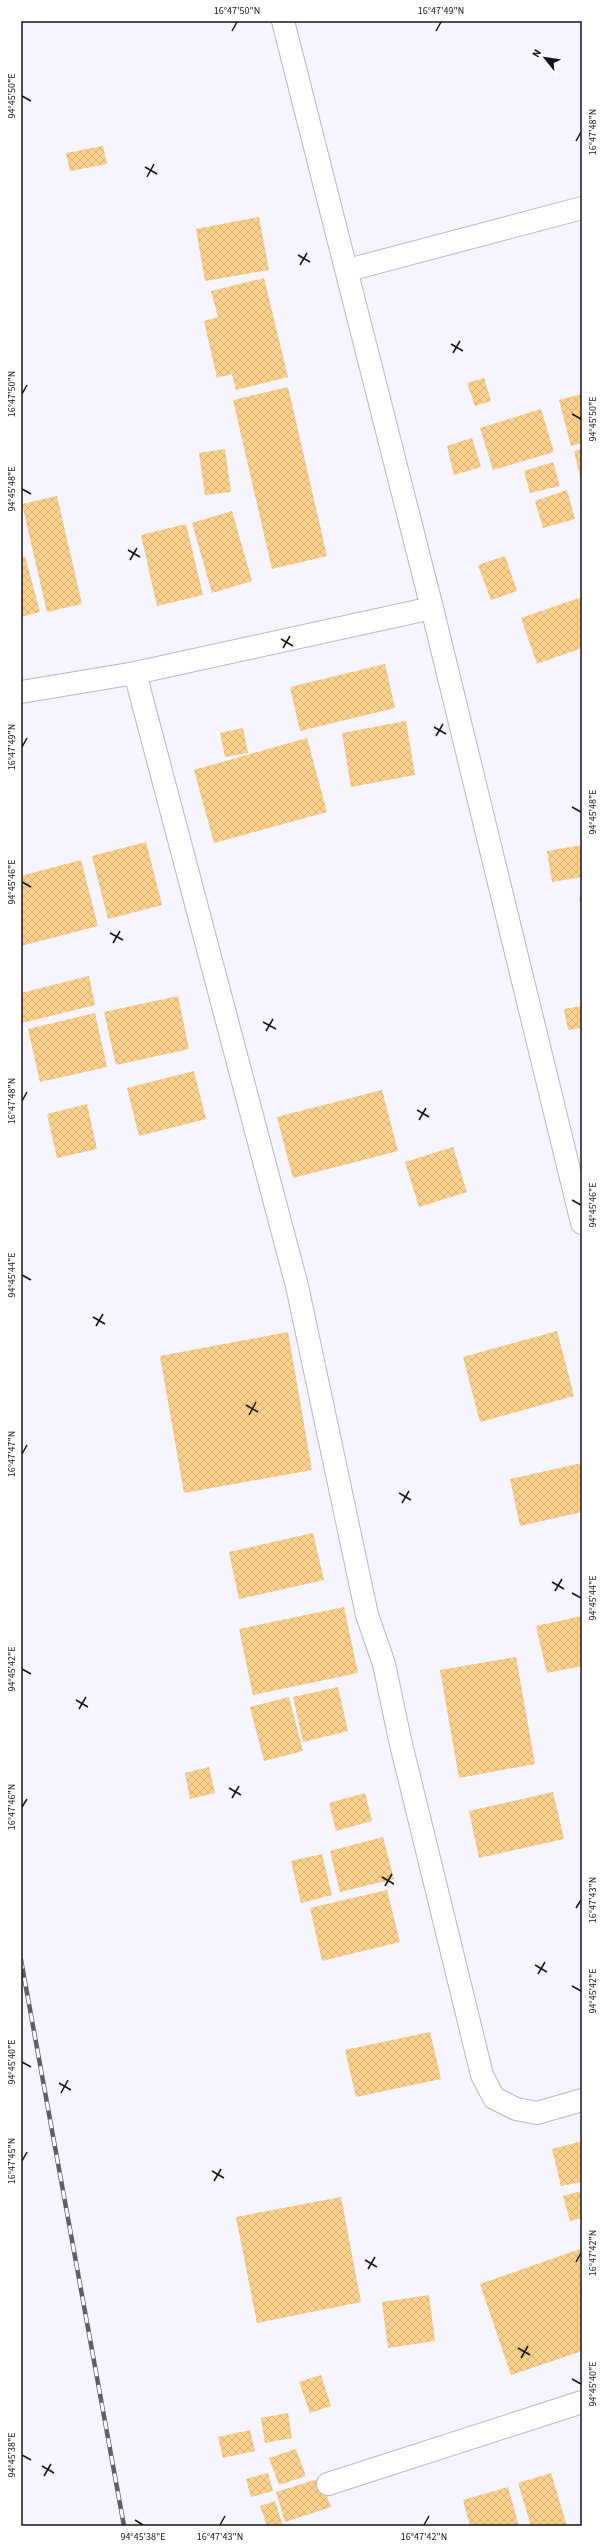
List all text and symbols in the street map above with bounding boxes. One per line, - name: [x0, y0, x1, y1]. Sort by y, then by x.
- text: 16°47'50"N: [214, 4, 260, 18]
- text: 16°47'49"N: [418, 4, 464, 18]
- north arrow: [525, 38, 565, 78]
- text: N: [528, 46, 545, 60]
- text: 94°45'50"E: [5, 73, 19, 119]
- text: 16°47'48"N: [586, 109, 600, 155]
- text: 16°47'50"N: [5, 371, 19, 417]
- text: 94°45'50"E: [586, 396, 600, 442]
- text: 94°45'48"E: [5, 466, 19, 512]
- text: 16°47'49"N: [5, 724, 19, 770]
- text: 94°45'48"E: [586, 789, 600, 835]
- text: 94°45'46"E: [5, 859, 19, 905]
- text: 16°47'48"N: [5, 1078, 19, 1124]
- text: 94°45'46"E: [586, 1182, 600, 1228]
- text: 94°45'44"E: [5, 1252, 19, 1298]
- text: 16°47'47"N: [5, 1431, 19, 1477]
- text: 94°45'44"E: [586, 1575, 600, 1621]
- text: 94°45'42"E: [5, 1646, 19, 1692]
- text: 16°47'46"N: [5, 1784, 19, 1830]
- text: 16°47'43"N: [586, 1877, 600, 1923]
- text: 94°45'42"E: [586, 1968, 600, 2014]
- text: 94°45'40"E: [5, 2039, 19, 2085]
- text: 16°47'45"N: [5, 2138, 19, 2184]
- text: 16°47'42"N: [586, 2230, 600, 2276]
- text: 94°45'40"E: [586, 2361, 600, 2407]
- text: 94°45'38"E: [5, 2432, 19, 2478]
- text: 94°45'38"E: [120, 2530, 166, 2544]
- text: 16°47'43"N: [197, 2530, 243, 2544]
- text: 16°47'42"N: [401, 2530, 447, 2544]

